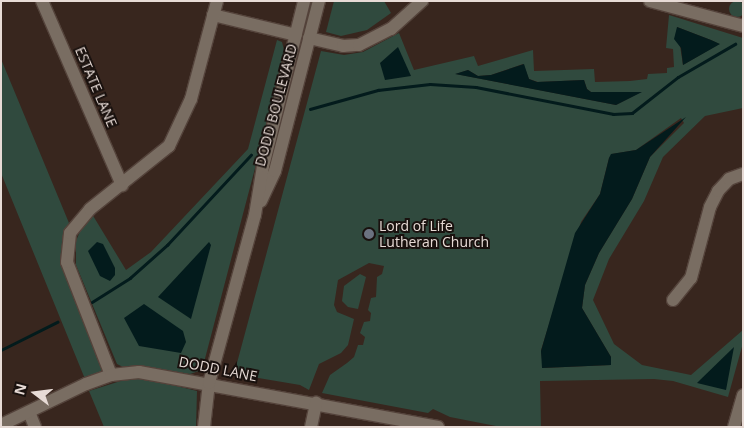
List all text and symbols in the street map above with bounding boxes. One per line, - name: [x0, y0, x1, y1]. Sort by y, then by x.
- street label: DODD BOULEVARD: [252, 42, 300, 168]
- street label: ESTATE LANE: [72, 44, 120, 130]
- place label: Lord of Life Lutheran Church: [379, 218, 489, 250]
- marker: Lord of Life Lutheran Church: [363, 228, 375, 240]
- street label: DODD LANE: [177, 353, 259, 385]
- north arrow: [10, 368, 60, 418]
- text: N: [9, 381, 31, 397]

